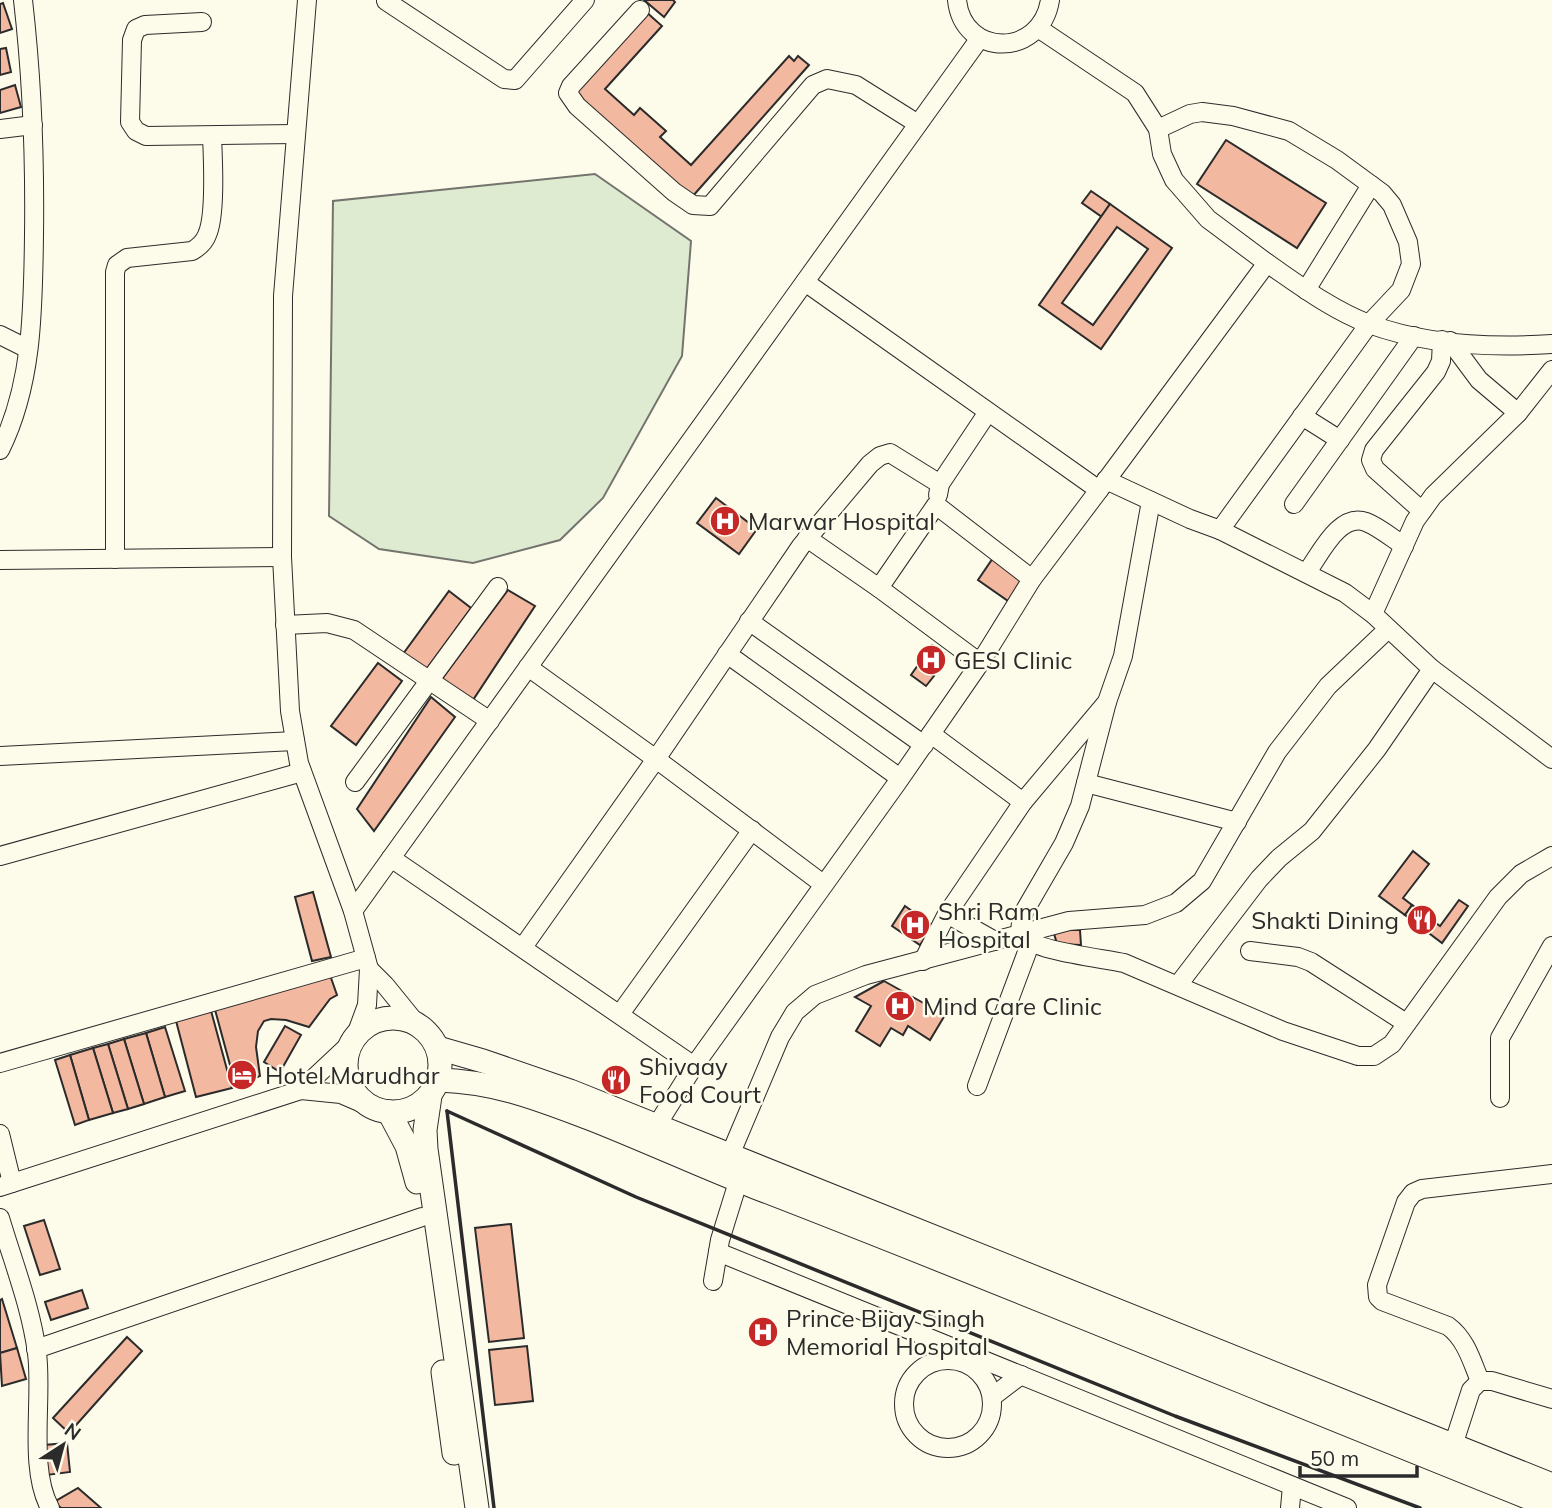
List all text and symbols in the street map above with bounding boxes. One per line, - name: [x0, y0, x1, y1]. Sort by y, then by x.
- hospital icon: Marwar Hospital: [708, 504, 742, 538]
- place label: Marwar Hospital: [748, 506, 935, 536]
- hospital icon: GESI Clinic: [914, 643, 948, 677]
- place label: GESI Clinic: [954, 645, 1072, 675]
- place label: Shri Ram Hospital: [938, 896, 1040, 954]
- restaurant icon: Shakti Dining: [1405, 903, 1439, 937]
- place label: Shakti Dining: [1251, 905, 1399, 935]
- hospital icon: Shri Ram Hospital: [898, 908, 932, 942]
- hospital icon: Mind Care Clinic: [883, 989, 917, 1023]
- place label: Mind Care Clinic: [923, 991, 1102, 1021]
- place label: Shivaay Food Court: [639, 1051, 761, 1109]
- hotel icon: Hotel Marudhar: [225, 1058, 259, 1092]
- place label: Hotel Marudhar: [265, 1060, 440, 1090]
- restaurant icon: Shivaay Food Court: [599, 1063, 633, 1097]
- place label: Prince Bijay Singh Memorial Hospital: [786, 1303, 988, 1361]
- hospital icon: Prince Bijay Singh Memorial Hospital: [746, 1315, 780, 1349]
- north arrow: [28, 1410, 98, 1480]
- text: N: [60, 1417, 86, 1445]
- scale bar: [1300, 1434, 1417, 1478]
- text: 50 m: [1310, 1445, 1359, 1471]

